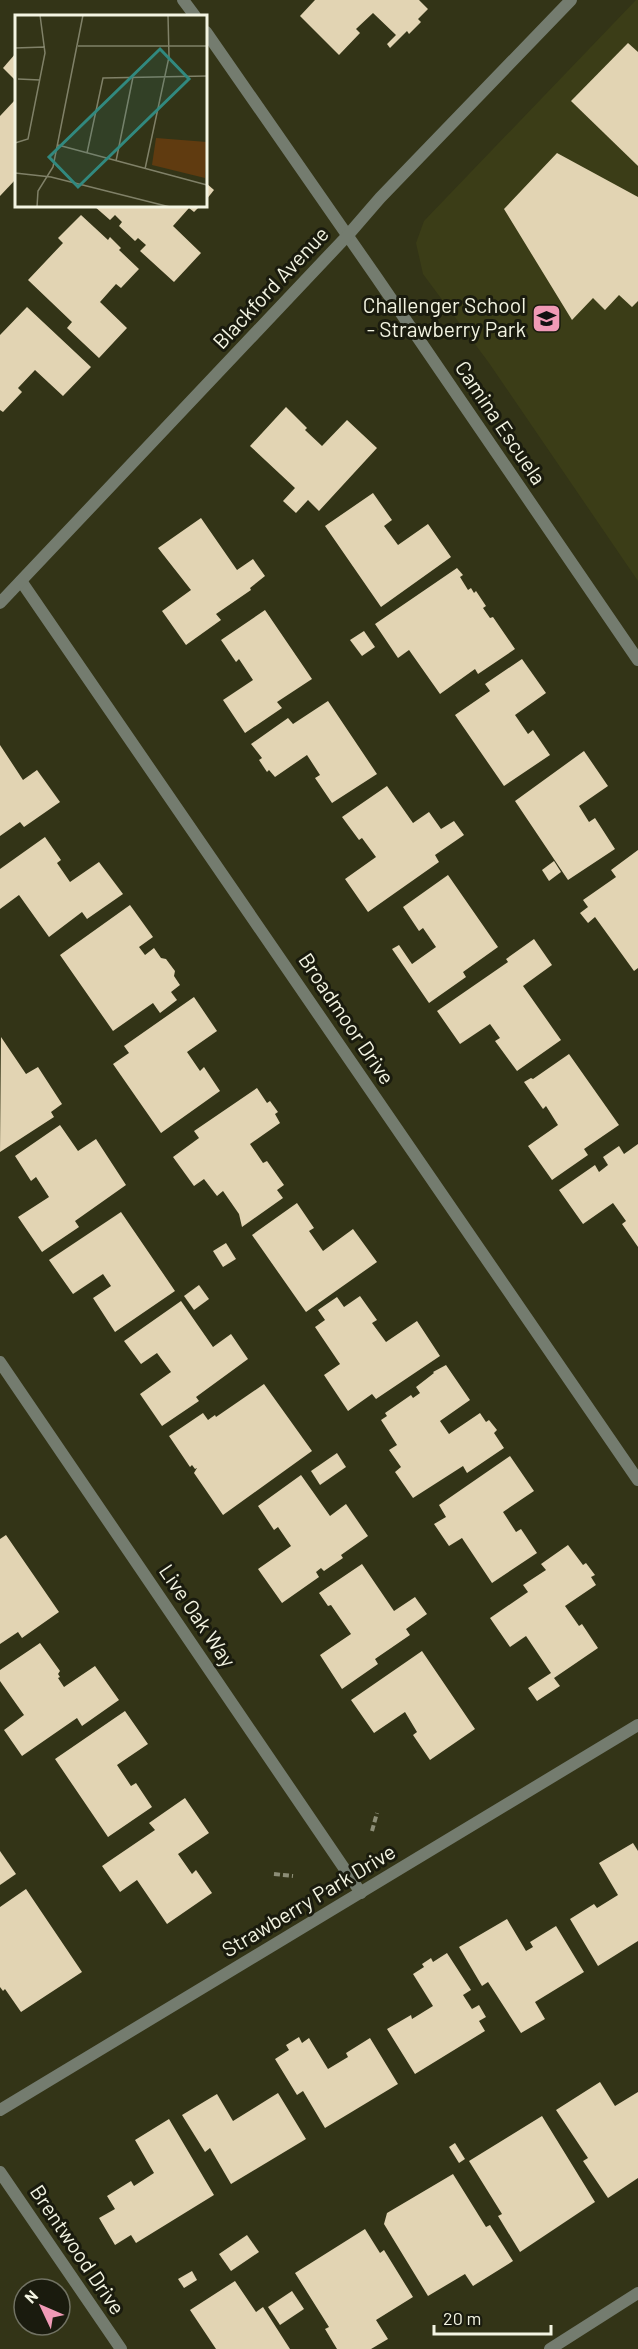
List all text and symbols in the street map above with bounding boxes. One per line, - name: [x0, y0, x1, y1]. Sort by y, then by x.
- inset map: [15, 15, 207, 207]
- street label: Blackford Avenue: [207, 221, 333, 353]
- place label: Challenger School - Strawberry Park: [363, 292, 526, 341]
- school or university icon: Challenger School - Strawberry Park: [531, 302, 563, 334]
- street label: Camina Escuela: [451, 355, 552, 489]
- street label: Broadmoor Drive: [294, 948, 400, 1089]
- street label: Live Oak Way: [155, 1559, 242, 1671]
- street label: Strawberry Park Drive: [217, 1838, 399, 1961]
- street label: Brentwood Drive: [26, 2180, 131, 2319]
- north arrow: [12, 2277, 72, 2337]
- text: N: [20, 2286, 41, 2307]
- scale bar: [434, 2298, 551, 2336]
- text: 20 m: [443, 2307, 481, 2329]

